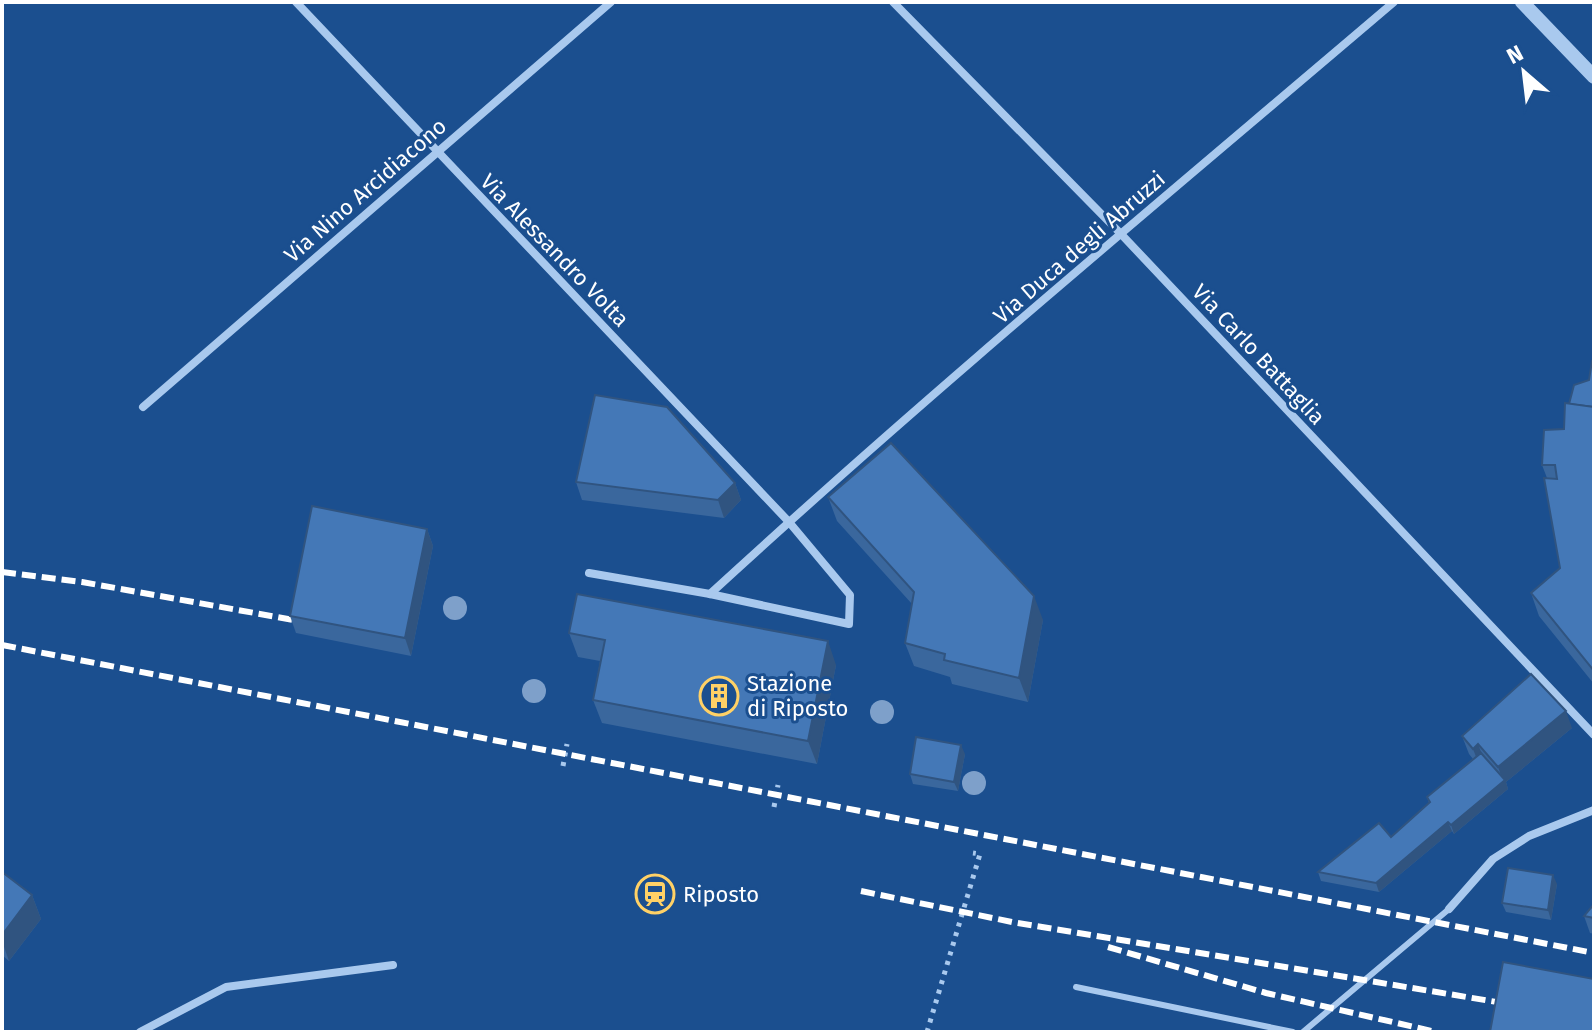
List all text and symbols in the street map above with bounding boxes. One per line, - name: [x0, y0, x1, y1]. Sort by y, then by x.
- north arrow: [1484, 32, 1564, 112]
- text: N: [1502, 39, 1528, 70]
- street label: Via Nino Arcidiacono: [279, 113, 452, 268]
- street label: Via Duca degli Abruzzi: [988, 165, 1171, 329]
- street label: Via Alessandro Volta: [475, 168, 635, 333]
- street label: Via Carlo Battaglia: [1186, 278, 1331, 430]
- place label: Stazione di Riposto: [747, 670, 848, 722]
- building icon: Stazione di Riposto: [698, 675, 740, 717]
- station icon: Riposto: [634, 873, 676, 915]
- place label: Riposto: [683, 881, 759, 908]

